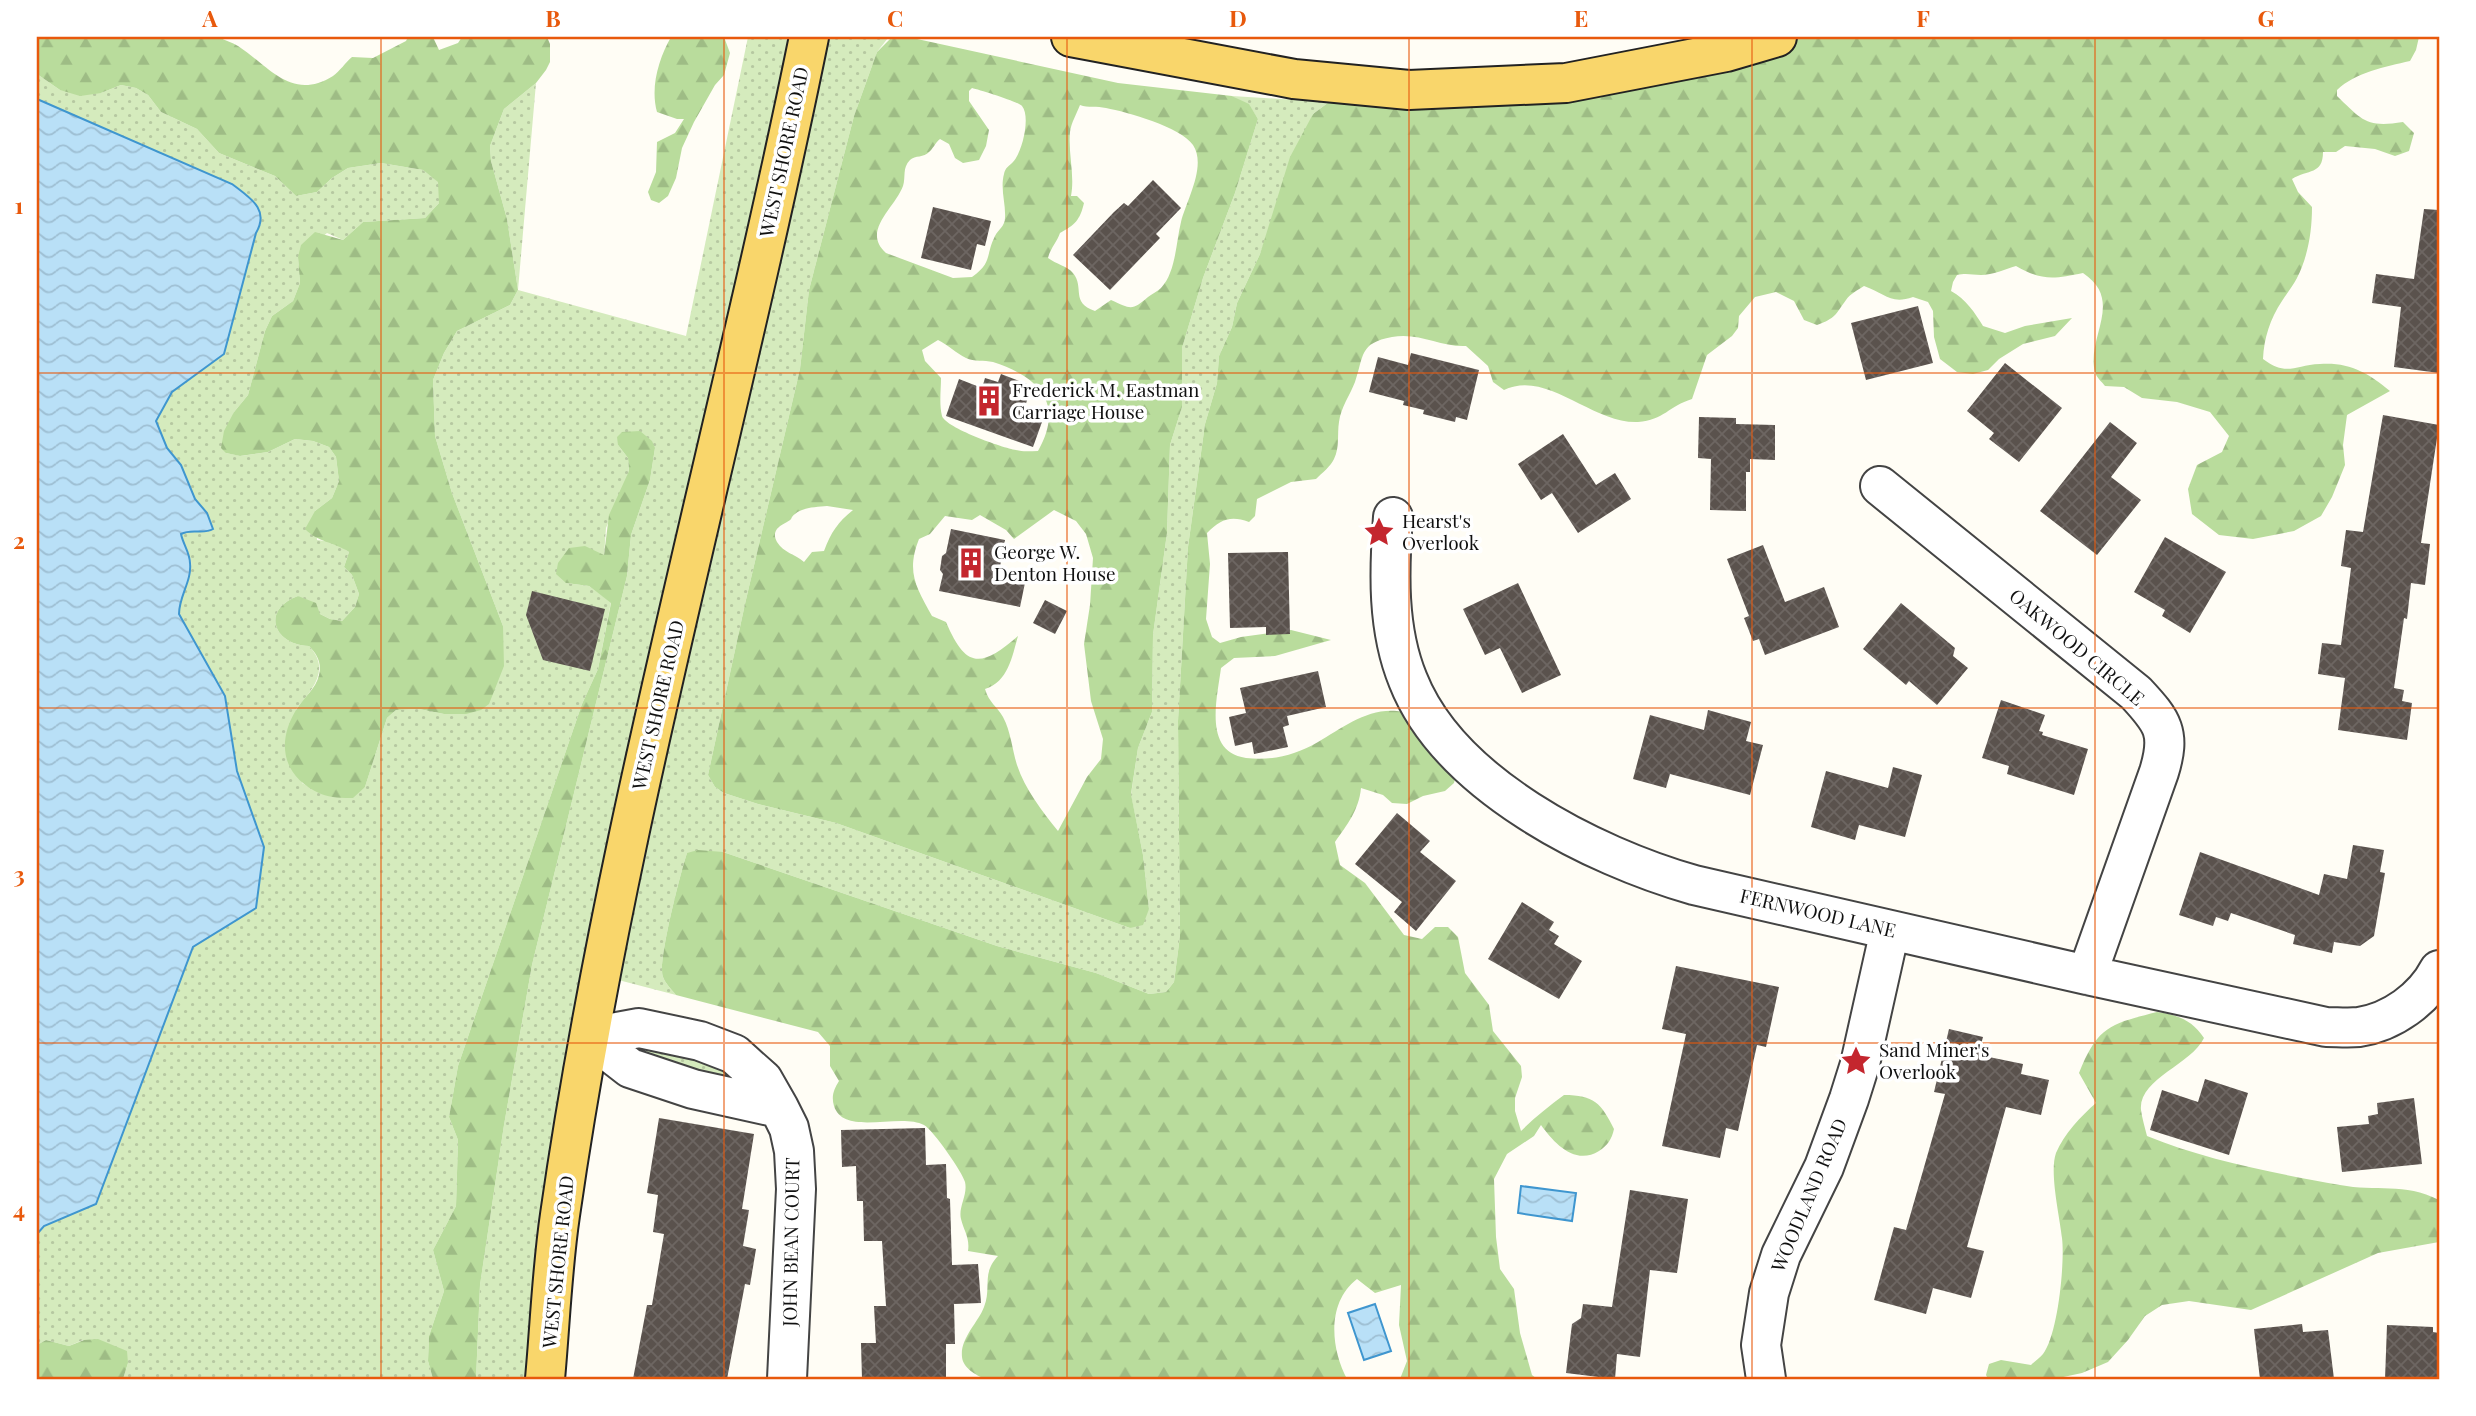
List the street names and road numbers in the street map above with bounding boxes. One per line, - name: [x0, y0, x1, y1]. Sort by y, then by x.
- street label: WEST SHORE ROAD: [752, 64, 814, 240]
- street label: OAKWOOD CIRCLE: [2005, 582, 2151, 710]
- street label: WEST SHORE ROAD: [625, 617, 689, 793]
- street label: FERNWOOD LANE: [1738, 881, 1899, 943]
- street label: WOODLAND ROAD: [1764, 1114, 1852, 1276]
- street label: JOHN BEAN COURT: [776, 1157, 804, 1328]
- street label: WEST SHORE ROAD: [535, 1174, 579, 1351]

